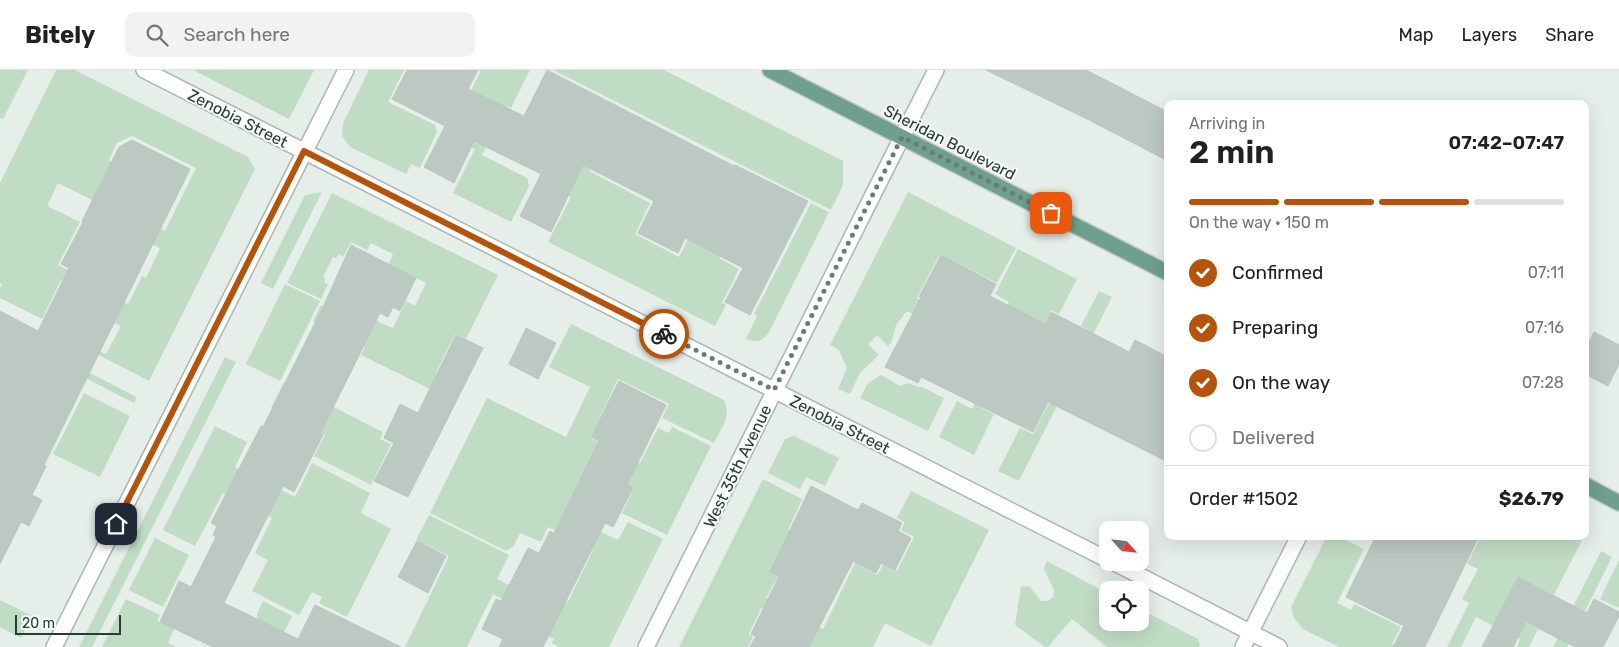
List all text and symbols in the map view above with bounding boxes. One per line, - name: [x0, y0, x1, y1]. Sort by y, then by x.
- search box: [125, 12, 475, 57]
- text: Bitely: [25, 21, 95, 49]
- icon: search: [143, 21, 171, 49]
- text: Search here: [183, 23, 290, 46]
- text: Map: [1399, 24, 1434, 46]
- text: Layers: [1462, 24, 1517, 46]
- text: Share: [1545, 24, 1594, 46]
- street label: Zenobia Street: [185, 85, 291, 152]
- street label: Sheridan Boulevard: [881, 101, 1019, 184]
- text: Arriving in: [1189, 114, 1265, 133]
- text: 07:42–07:47: [1449, 131, 1564, 154]
- text: 2 min: [1189, 133, 1274, 171]
- pin: [1030, 192, 1072, 234]
- icon: bag: [1037, 199, 1065, 227]
- text: On the way · 150 m: [1189, 213, 1329, 232]
- icon: check: [1189, 259, 1217, 287]
- text: Confirmed: [1232, 261, 1323, 284]
- text: 07:11: [1528, 263, 1564, 282]
- courier: [639, 309, 689, 359]
- icon: check: [1189, 314, 1217, 342]
- text: Preparing: [1232, 316, 1318, 339]
- text: 07:16: [1525, 318, 1564, 337]
- icon: bike: [650, 320, 678, 348]
- icon: check: [1189, 369, 1217, 397]
- text: On the way: [1232, 371, 1330, 394]
- text: 07:28: [1522, 373, 1564, 392]
- street label: Zenobia Street: [787, 391, 893, 458]
- street label: West 35th Avenue: [699, 402, 775, 531]
- text: Delivered: [1232, 426, 1315, 449]
- text: Order #1502: [1189, 487, 1298, 510]
- text: $26.79: [1499, 487, 1564, 510]
- pin: [95, 503, 137, 545]
- icon: home: [102, 510, 130, 538]
- north arrow: [1099, 521, 1149, 571]
- map controls: [1099, 521, 1149, 631]
- button: locate: [1099, 581, 1149, 631]
- scale bar: [15, 612, 121, 635]
- text: 20 m: [22, 615, 55, 632]

